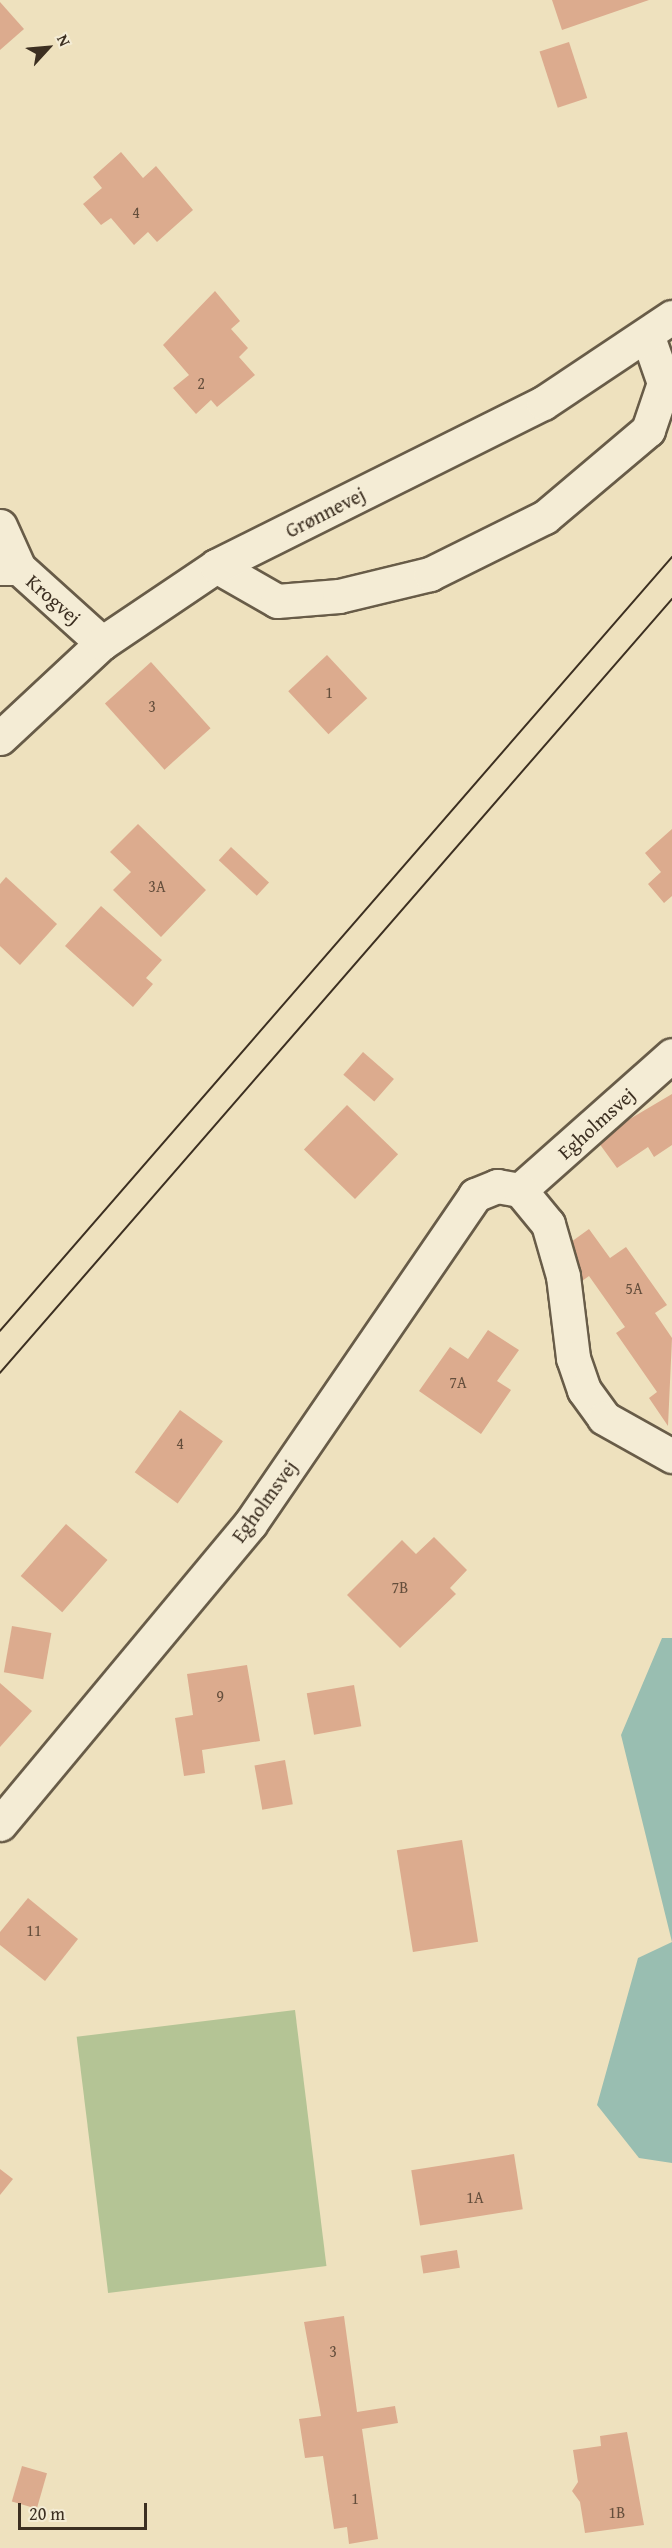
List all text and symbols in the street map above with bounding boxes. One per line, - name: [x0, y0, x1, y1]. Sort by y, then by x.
- north arrow: [18, 18, 78, 78]
- text: N: [51, 30, 77, 50]
- house number: 4: [132, 202, 140, 222]
- house number: 2: [197, 373, 205, 393]
- street label: Grønnevej: [281, 482, 369, 542]
- street label: Krogvej: [22, 569, 86, 629]
- house number: 1: [325, 682, 333, 702]
- house number: 3: [148, 696, 156, 716]
- house number: 3A: [148, 876, 166, 896]
- street label: Egholmsvej: [552, 1082, 640, 1164]
- house number: 5A: [625, 1278, 643, 1298]
- house number: 7A: [449, 1372, 467, 1392]
- house number: 4: [176, 1433, 184, 1453]
- street label: Egholmsvej: [226, 1455, 302, 1547]
- house number: 7B: [392, 1577, 408, 1597]
- house number: 9: [216, 1686, 224, 1706]
- house number: 11: [26, 1920, 42, 1940]
- house number: 1A: [466, 2187, 484, 2207]
- house number: 3: [329, 2341, 337, 2361]
- house number: 1: [351, 2488, 359, 2508]
- scale bar: [21, 2491, 150, 2529]
- text: 20 m: [29, 2500, 65, 2527]
- house number: 1B: [609, 2502, 625, 2522]

